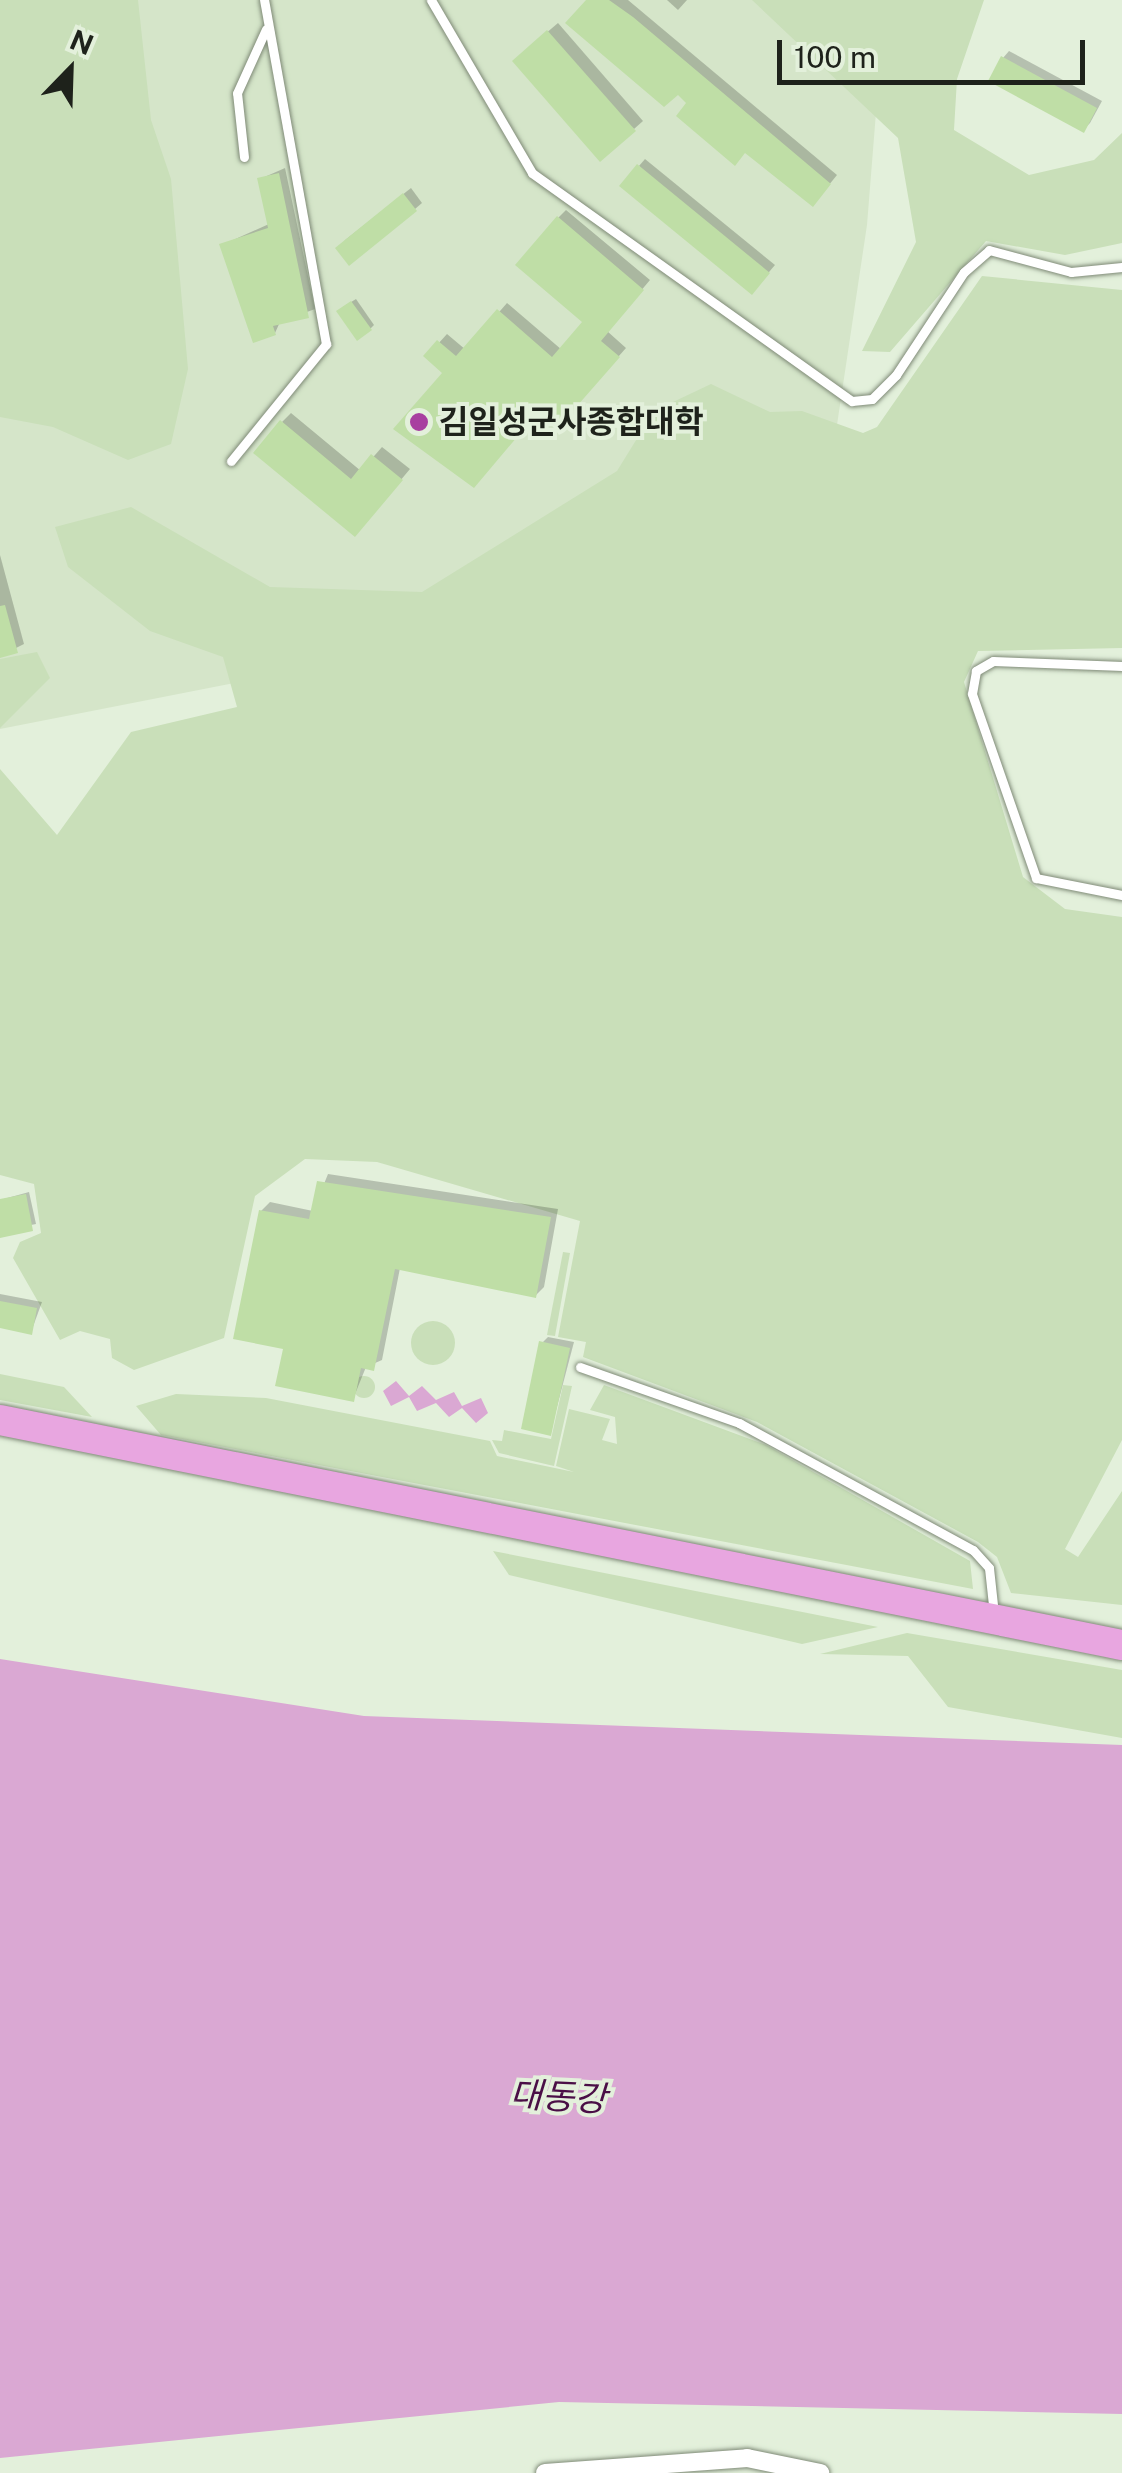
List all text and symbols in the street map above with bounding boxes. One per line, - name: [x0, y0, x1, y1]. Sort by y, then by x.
- north arrow: [20, 20, 120, 120]
- scale bar: [782, 20, 1090, 82]
- text: N: [65, 22, 98, 61]
- text: 100 m: [794, 39, 876, 75]
- place label: 김일성군사종합대학: [439, 403, 704, 441]
- marker: 김일성군사종합대학: [408, 411, 430, 433]
- water label: 대동강: [509, 2074, 607, 2120]

